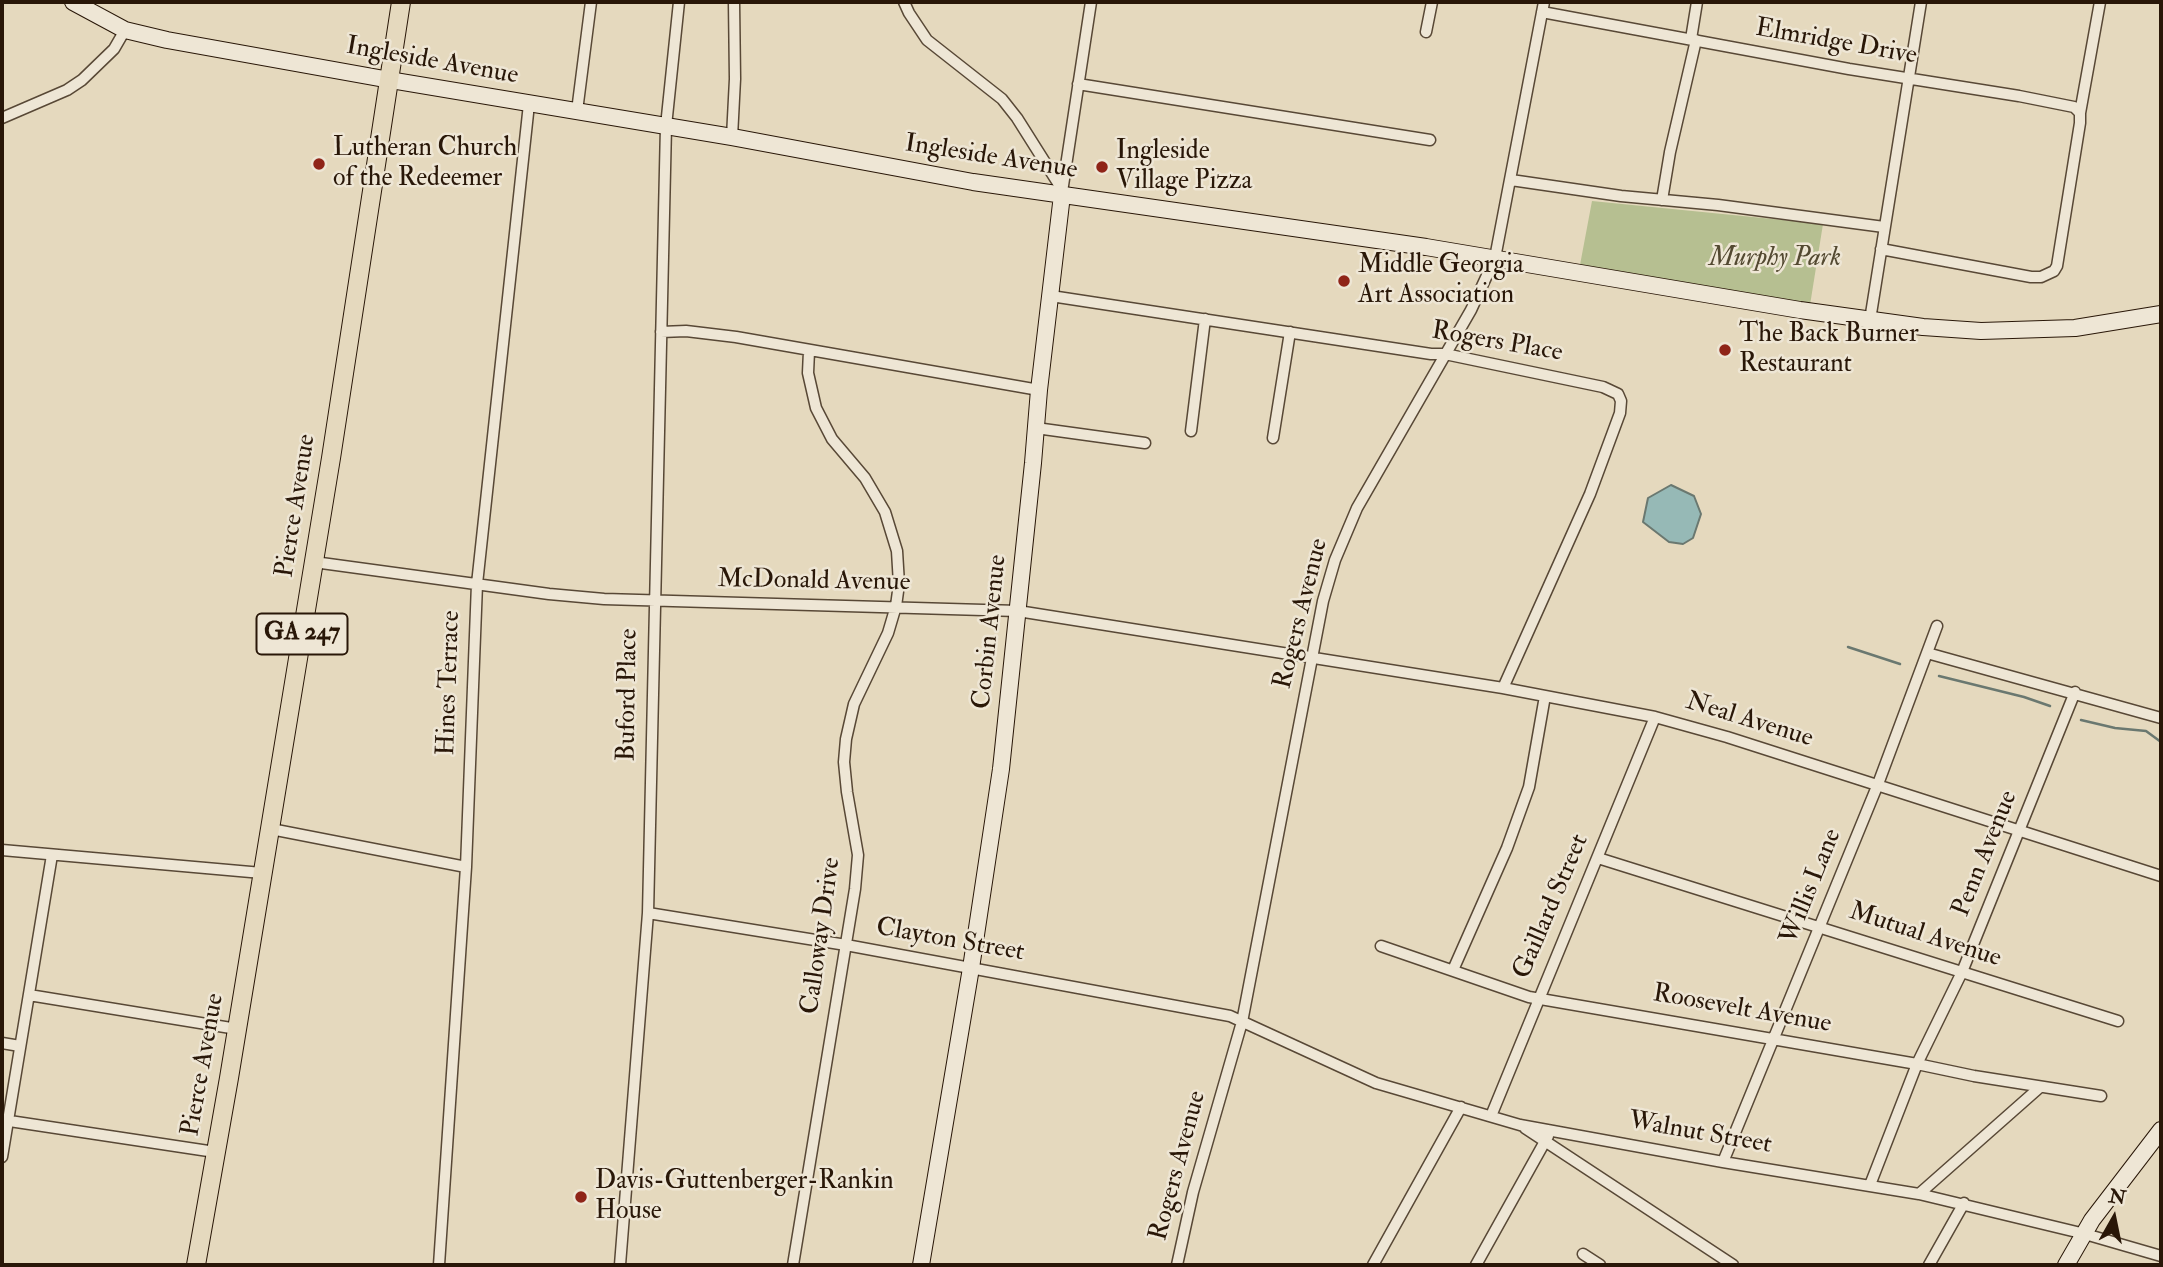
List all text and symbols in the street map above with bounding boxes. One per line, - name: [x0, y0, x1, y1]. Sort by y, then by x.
- street label: Elmridge Drive: [1753, 13, 1919, 73]
- street label: Ingleside Avenue: [343, 32, 521, 92]
- street label: Ingleside Avenue: [903, 129, 1079, 187]
- place label: Lutheran Church of the Redeemer: [333, 133, 517, 194]
- place label: Ingleside Village Pizza: [1116, 136, 1252, 198]
- marker: Lutheran Church of the Redeemer: [311, 156, 327, 172]
- marker: Ingleside Village Pizza: [1094, 159, 1110, 175]
- park label: Murphy Park: [1709, 243, 1841, 275]
- place label: Middle Georgia Art Association: [1358, 250, 1524, 312]
- marker: Middle Georgia Art Association: [1336, 273, 1352, 289]
- street label: Rogers Place: [1429, 316, 1565, 370]
- place label: The Back Burner Restaurant: [1739, 319, 1919, 380]
- marker: The Back Burner Restaurant: [1717, 342, 1733, 358]
- street label: Pierce Avenue: [270, 432, 324, 580]
- street label: Rogers Avenue: [1268, 536, 1336, 692]
- street label: Corbin Avenue: [967, 553, 1015, 711]
- street label: McDonald Avenue: [717, 565, 911, 599]
- street label: Hines Terrace: [432, 610, 468, 756]
- road number: GA 247: [256, 614, 348, 654]
- street label: Buford Place: [612, 628, 646, 762]
- street label: Neal Avenue: [1681, 687, 1817, 755]
- street label: Penn Avenue: [1947, 787, 2025, 921]
- street label: Willis Lane: [1775, 825, 1849, 949]
- street label: Gaillard Street: [1508, 830, 1596, 984]
- street label: Calloway Drive: [796, 856, 848, 1016]
- street label: Mutual Avenue: [1845, 897, 2005, 975]
- street label: Clayton Street: [873, 913, 1027, 969]
- street label: Roosevelt Avenue: [1650, 979, 1834, 1041]
- street label: Pierce Avenue: [176, 991, 232, 1139]
- street label: Rogers Avenue: [1144, 1088, 1214, 1244]
- street label: Walnut Street: [1626, 1106, 1774, 1162]
- place label: Davis-Guttenberger-Rankin House: [595, 1166, 894, 1228]
- north arrow: [2079, 1183, 2149, 1253]
- text: N: [2107, 1184, 2128, 1210]
- marker: Davis-Guttenberger-Rankin House: [573, 1189, 589, 1205]

